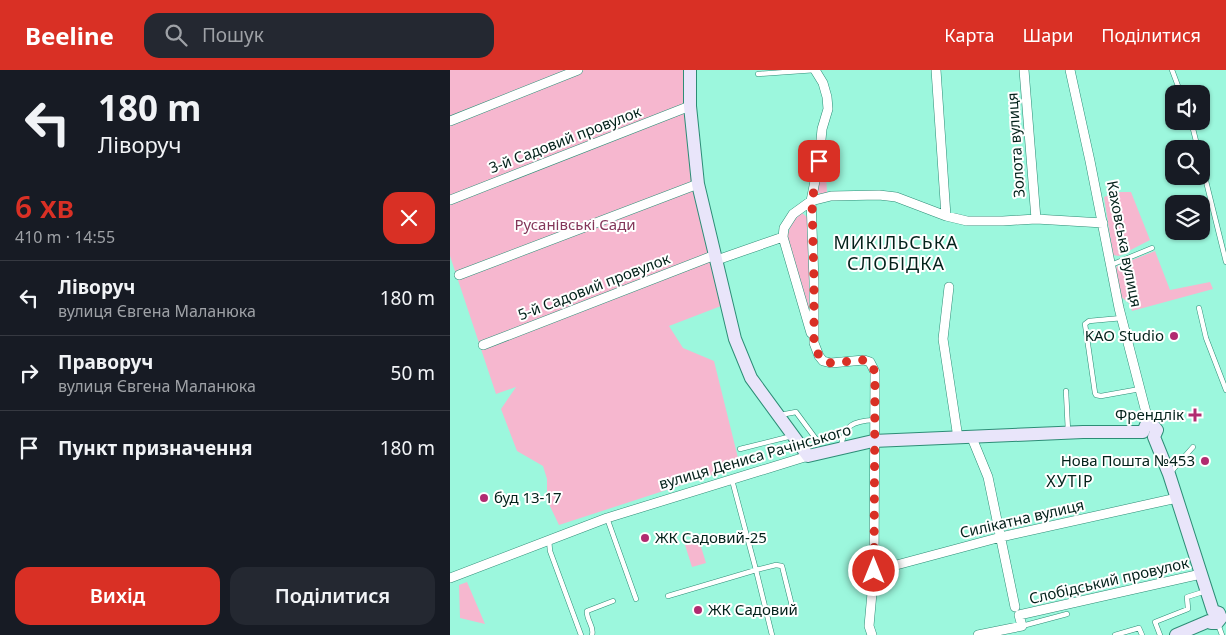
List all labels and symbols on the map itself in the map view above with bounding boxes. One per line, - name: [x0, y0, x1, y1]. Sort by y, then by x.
- street label: Золота вулиця: [1001, 92, 1029, 198]
- street label: 3-й Садовий провулок: [486, 101, 644, 177]
- pin: [798, 140, 840, 182]
- street label: Каховська вулиця: [1103, 179, 1147, 309]
- park label: Русанівські Сади: [514, 214, 636, 234]
- district label: МИКІЛЬСЬКА СЛОБІДКА: [834, 230, 958, 275]
- street label: 5-й Садовий провулок: [515, 248, 673, 324]
- place label: KAO Studio: [1085, 325, 1164, 345]
- marker: KAO Studio: [1168, 330, 1180, 342]
- place label: Френдлік: [1115, 404, 1184, 424]
- marker: Френдлік: [1188, 408, 1202, 422]
- street label: вулиця Дениса Рачінського: [656, 419, 853, 493]
- place label: Нова Пошта №453: [1061, 450, 1195, 470]
- marker: Нова Пошта №453: [1199, 455, 1211, 467]
- district label: ХУТІР: [1046, 470, 1094, 492]
- place label: буд 13-17: [494, 487, 562, 507]
- marker: буд 13-17: [478, 492, 490, 504]
- street label: Силікатна вулиця: [958, 494, 1086, 542]
- place label: ЖК Садовий-25: [655, 527, 767, 547]
- marker: ЖК Садовий-25: [639, 532, 651, 544]
- position arrow: [847, 544, 899, 596]
- street label: Слобідський провулок: [1027, 552, 1191, 608]
- place label: ЖК Садовий: [708, 599, 798, 619]
- marker: ЖК Садовий: [692, 604, 704, 616]

